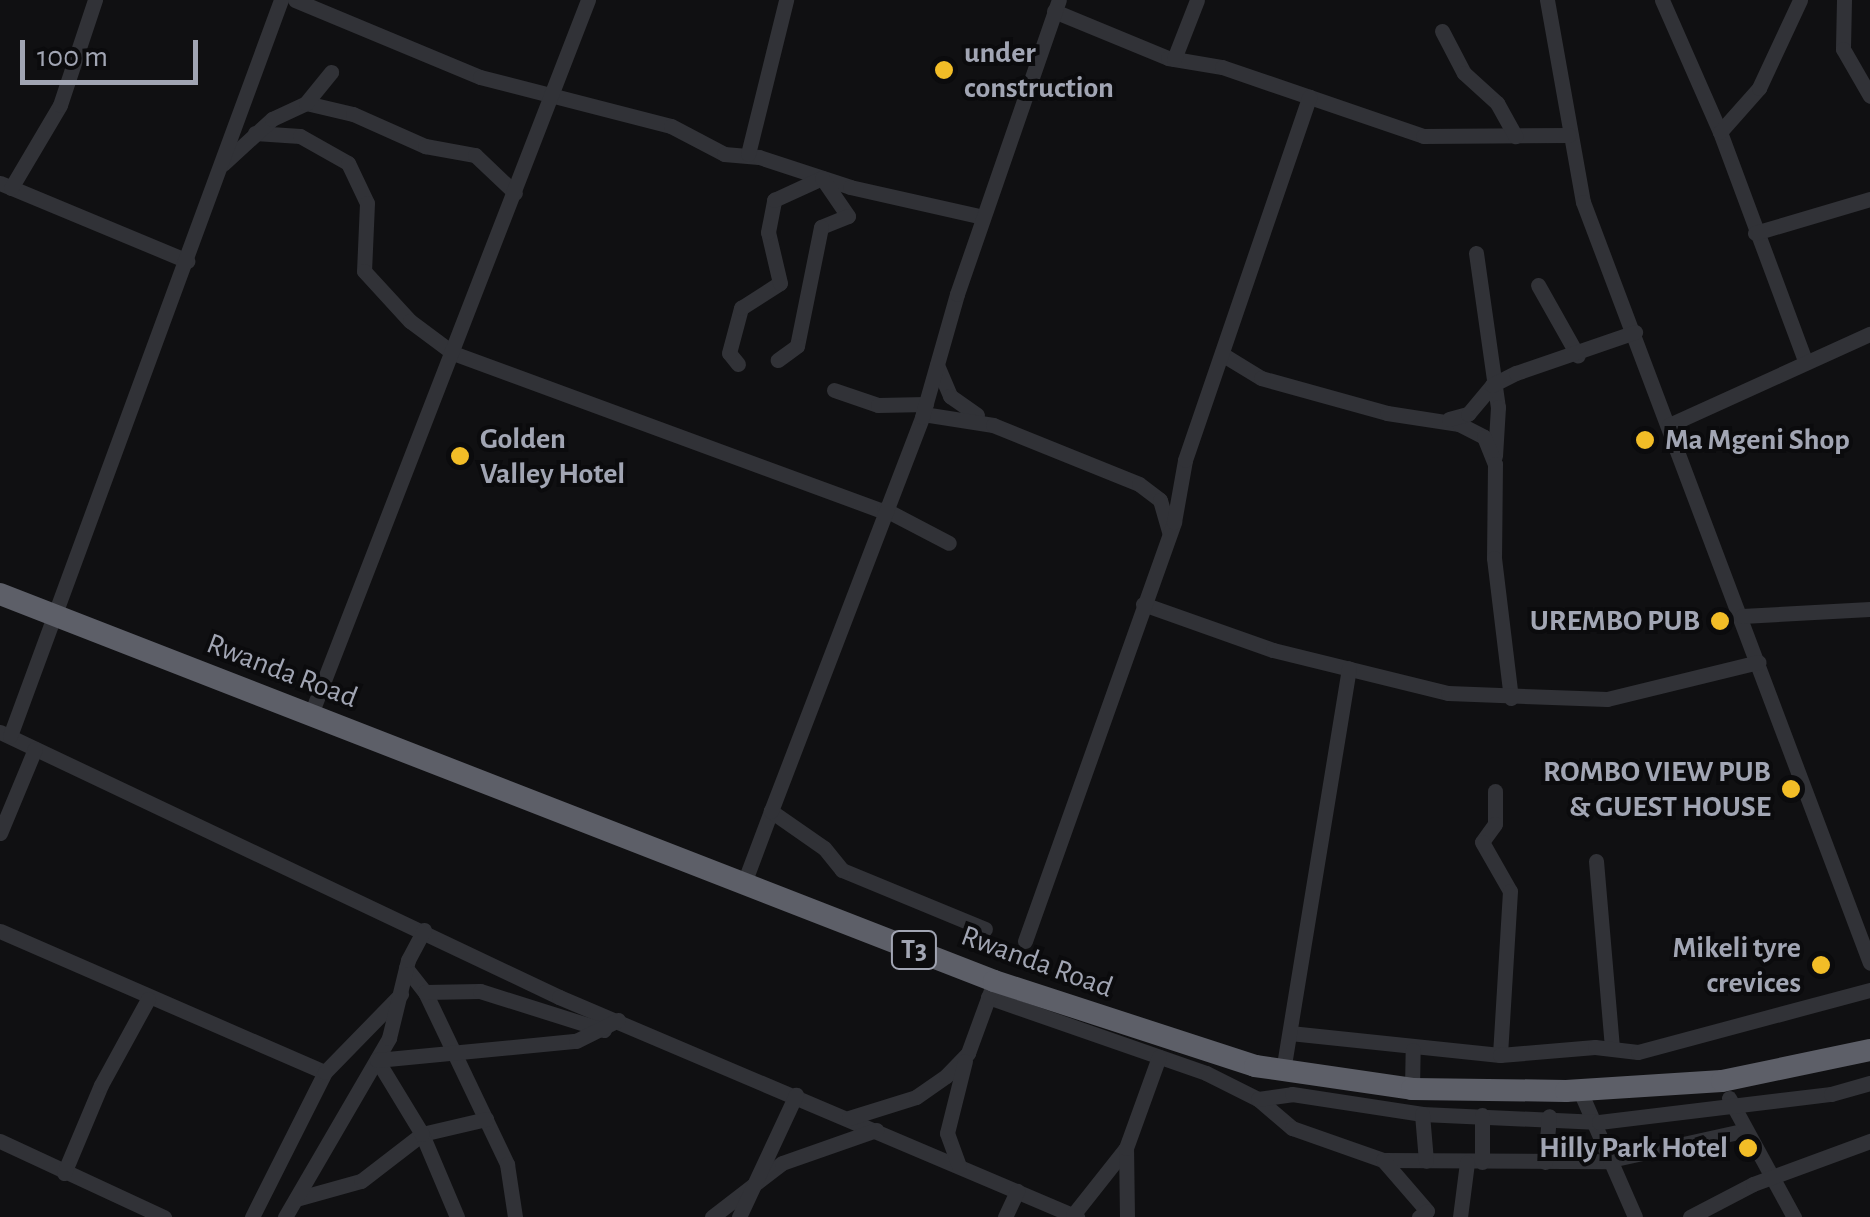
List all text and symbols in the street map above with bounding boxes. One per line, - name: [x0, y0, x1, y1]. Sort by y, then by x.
- scale bar: [25, 20, 202, 82]
- place label: under construction: [964, 35, 1114, 106]
- text: 100 m: [37, 42, 108, 72]
- marker: under construction: [933, 59, 955, 81]
- place label: Golden Valley Hotel: [480, 421, 625, 492]
- place label: Ma Mgeni Shop: [1665, 422, 1850, 458]
- marker: Ma Mgeni Shop: [1634, 429, 1656, 451]
- marker: Golden Valley Hotel: [449, 445, 471, 467]
- place label: UREMBO PUB: [1530, 603, 1700, 639]
- marker: UREMBO PUB: [1709, 610, 1731, 632]
- street label: Rwanda Road: [201, 626, 363, 716]
- place label: ROMBO VIEW PUB & GUEST HOUSE: [1543, 754, 1771, 824]
- marker: ROMBO VIEW PUB & GUEST HOUSE: [1780, 778, 1802, 800]
- street label: Rwanda Road: [956, 918, 1118, 1006]
- road number: T3: [889, 927, 939, 973]
- place label: Mikeli tyre crevices: [1672, 930, 1801, 1000]
- marker: Mikeli tyre crevices: [1810, 954, 1832, 976]
- place label: Hilly Park Hotel: [1539, 1130, 1728, 1166]
- marker: Hilly Park Hotel: [1737, 1137, 1759, 1159]

